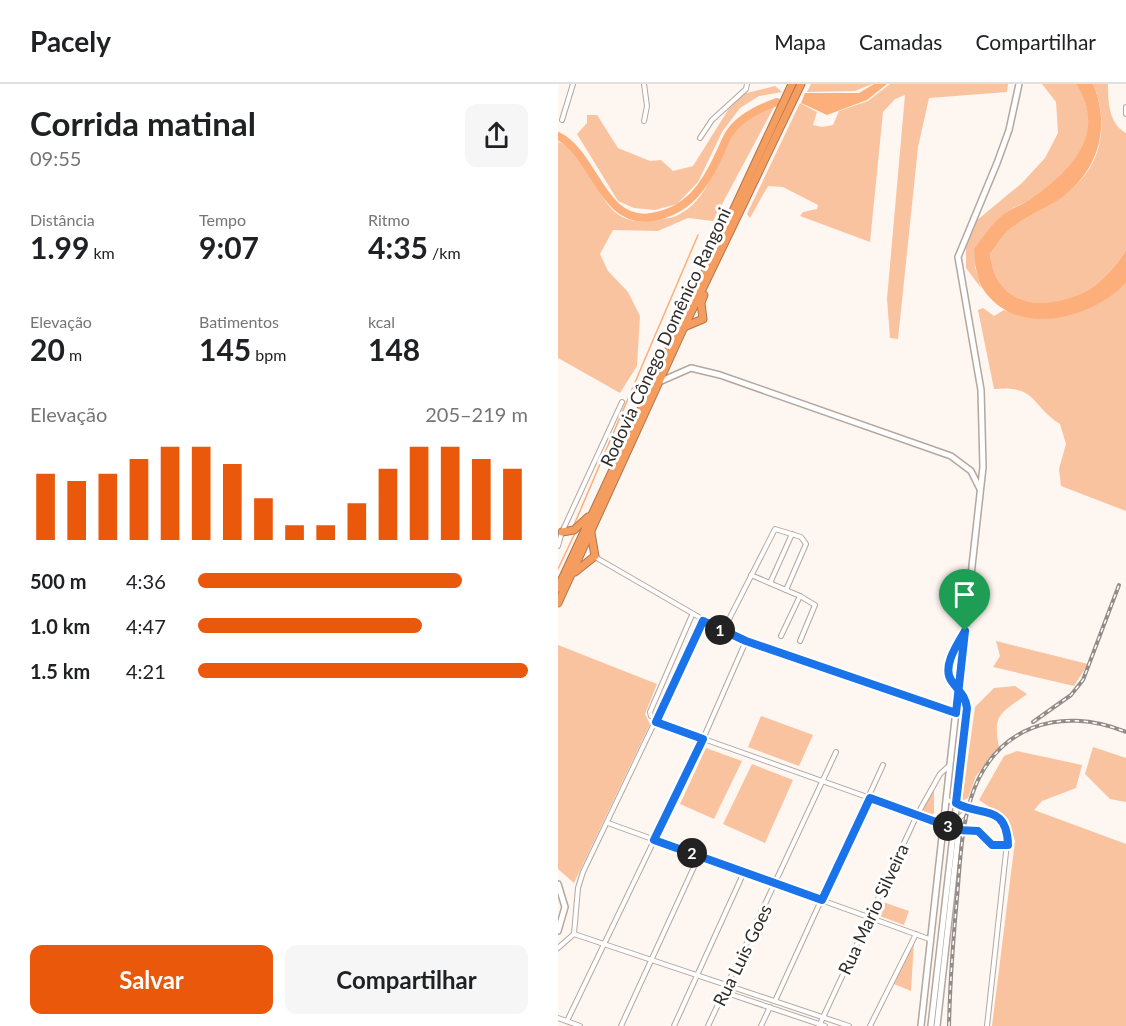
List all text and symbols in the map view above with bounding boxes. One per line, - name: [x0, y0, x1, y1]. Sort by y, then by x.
- text: Pacely: [30, 24, 111, 58]
- text: Mapa: [774, 29, 826, 54]
- text: Camadas: [859, 29, 942, 54]
- text: Compartilhar: [975, 29, 1096, 54]
- text: Corrida matinal: [30, 103, 256, 143]
- button: share: [465, 104, 528, 167]
- text: 09:55: [30, 146, 81, 170]
- street label: Rodovia Cônego Domênico Rangoni: [595, 204, 735, 470]
- text: Distância: [30, 210, 95, 229]
- text: Tempo: [199, 210, 246, 229]
- text: Ritmo: [368, 210, 410, 229]
- text: 1.99: [30, 229, 89, 265]
- text: 9:07: [199, 229, 259, 265]
- text: 4:35: [368, 229, 428, 265]
- text: km: [89, 243, 115, 262]
- text: /km: [428, 243, 461, 262]
- text: Elevação: [30, 312, 92, 331]
- text: Batimentos: [199, 312, 279, 331]
- text: kcal: [368, 312, 395, 331]
- text: 20: [30, 331, 65, 367]
- text: 145: [199, 331, 251, 367]
- text: 148: [368, 331, 420, 367]
- text: m: [65, 345, 82, 364]
- text: bpm: [251, 345, 286, 364]
- text: Elevação: [30, 402, 107, 426]
- text: 205–219 m: [425, 402, 528, 426]
- text: 500 m: [30, 569, 86, 593]
- text: 4:36: [126, 569, 166, 593]
- pin: [939, 569, 990, 631]
- icon: arrive: [948, 578, 981, 611]
- text: 1.0 km: [30, 614, 90, 638]
- text: 4:47: [126, 614, 166, 638]
- pin: 1: [705, 615, 735, 645]
- text: 1: [715, 620, 725, 639]
- text: 1.5 km: [30, 659, 90, 683]
- text: 4:21: [126, 659, 166, 683]
- pin: 3: [933, 811, 963, 841]
- text: 3: [943, 816, 953, 835]
- pin: 2: [677, 838, 707, 868]
- street label: Rua Mario Silveira: [833, 840, 913, 978]
- text: 2: [687, 843, 697, 862]
- street label: Rua Luis Goes: [708, 900, 776, 1009]
- button: Salvar: [30, 945, 273, 1014]
- button: Compartilhar: [285, 945, 528, 1014]

